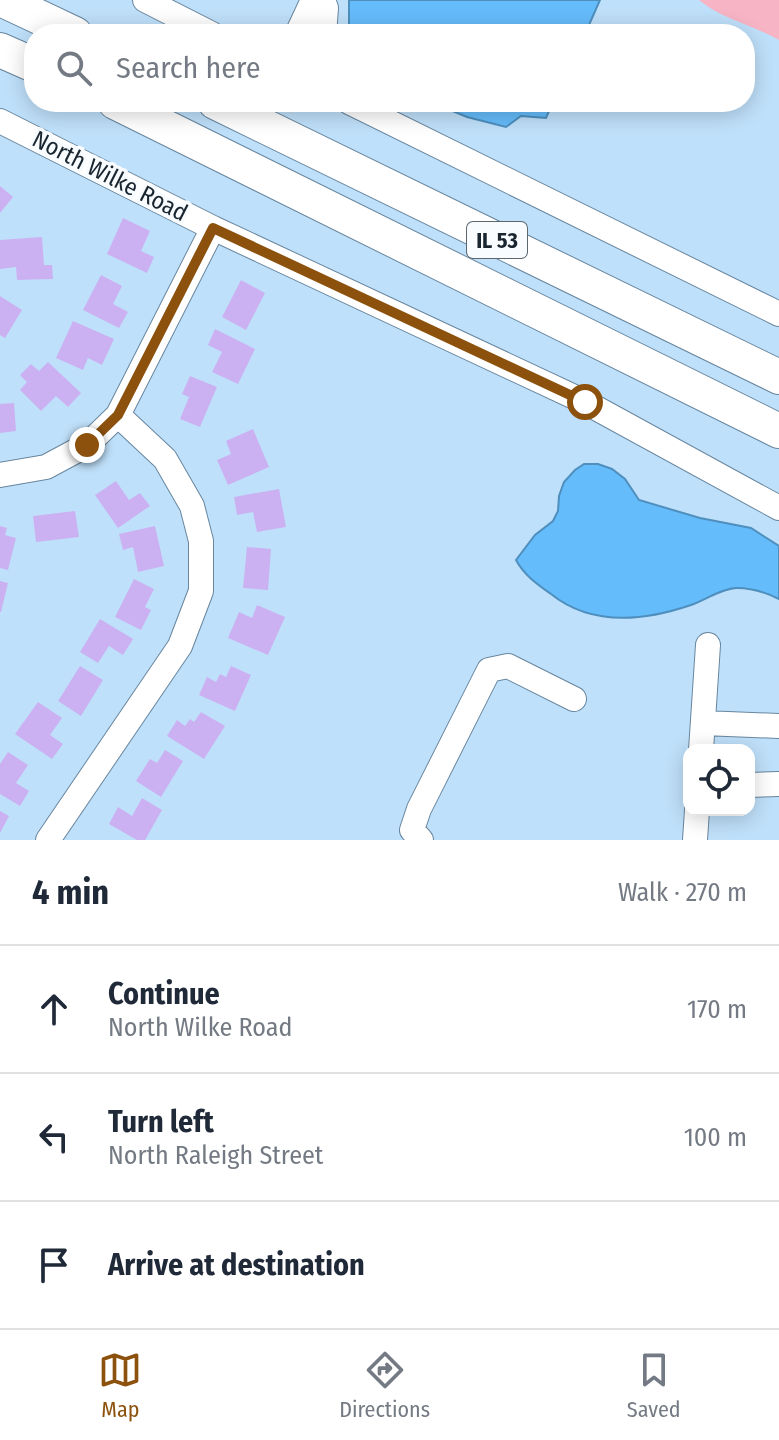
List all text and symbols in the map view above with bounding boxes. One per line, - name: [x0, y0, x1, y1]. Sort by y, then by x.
- search box: [24, 24, 755, 112]
- icon: search: [52, 46, 96, 90]
- text: Search here: [116, 50, 261, 86]
- street label: North Wilke Road: [28, 125, 192, 227]
- road number: IL 53: [467, 222, 527, 258]
- route start: [567, 384, 603, 420]
- route end: [69, 427, 105, 463]
- map controls: [683, 744, 755, 816]
- button: locate: [683, 744, 755, 816]
- text: 4 min: [32, 872, 109, 913]
- text: Walk · 270 m: [618, 877, 747, 908]
- text: Continue: [108, 976, 220, 1012]
- icon: ahead: [32, 987, 76, 1031]
- text: 170 m: [687, 994, 747, 1025]
- text: North Wilke Road: [108, 1012, 292, 1043]
- text: Turn left: [108, 1104, 214, 1140]
- icon: left: [32, 1115, 76, 1159]
- text: 100 m: [684, 1122, 747, 1153]
- text: North Raleigh Street: [108, 1140, 323, 1171]
- icon: arrive: [32, 1243, 76, 1287]
- text: Arrive at destination: [108, 1247, 365, 1283]
- tab: Map: [98, 1348, 142, 1423]
- tab: Directions: [339, 1348, 430, 1423]
- tab: Saved: [627, 1348, 681, 1423]

